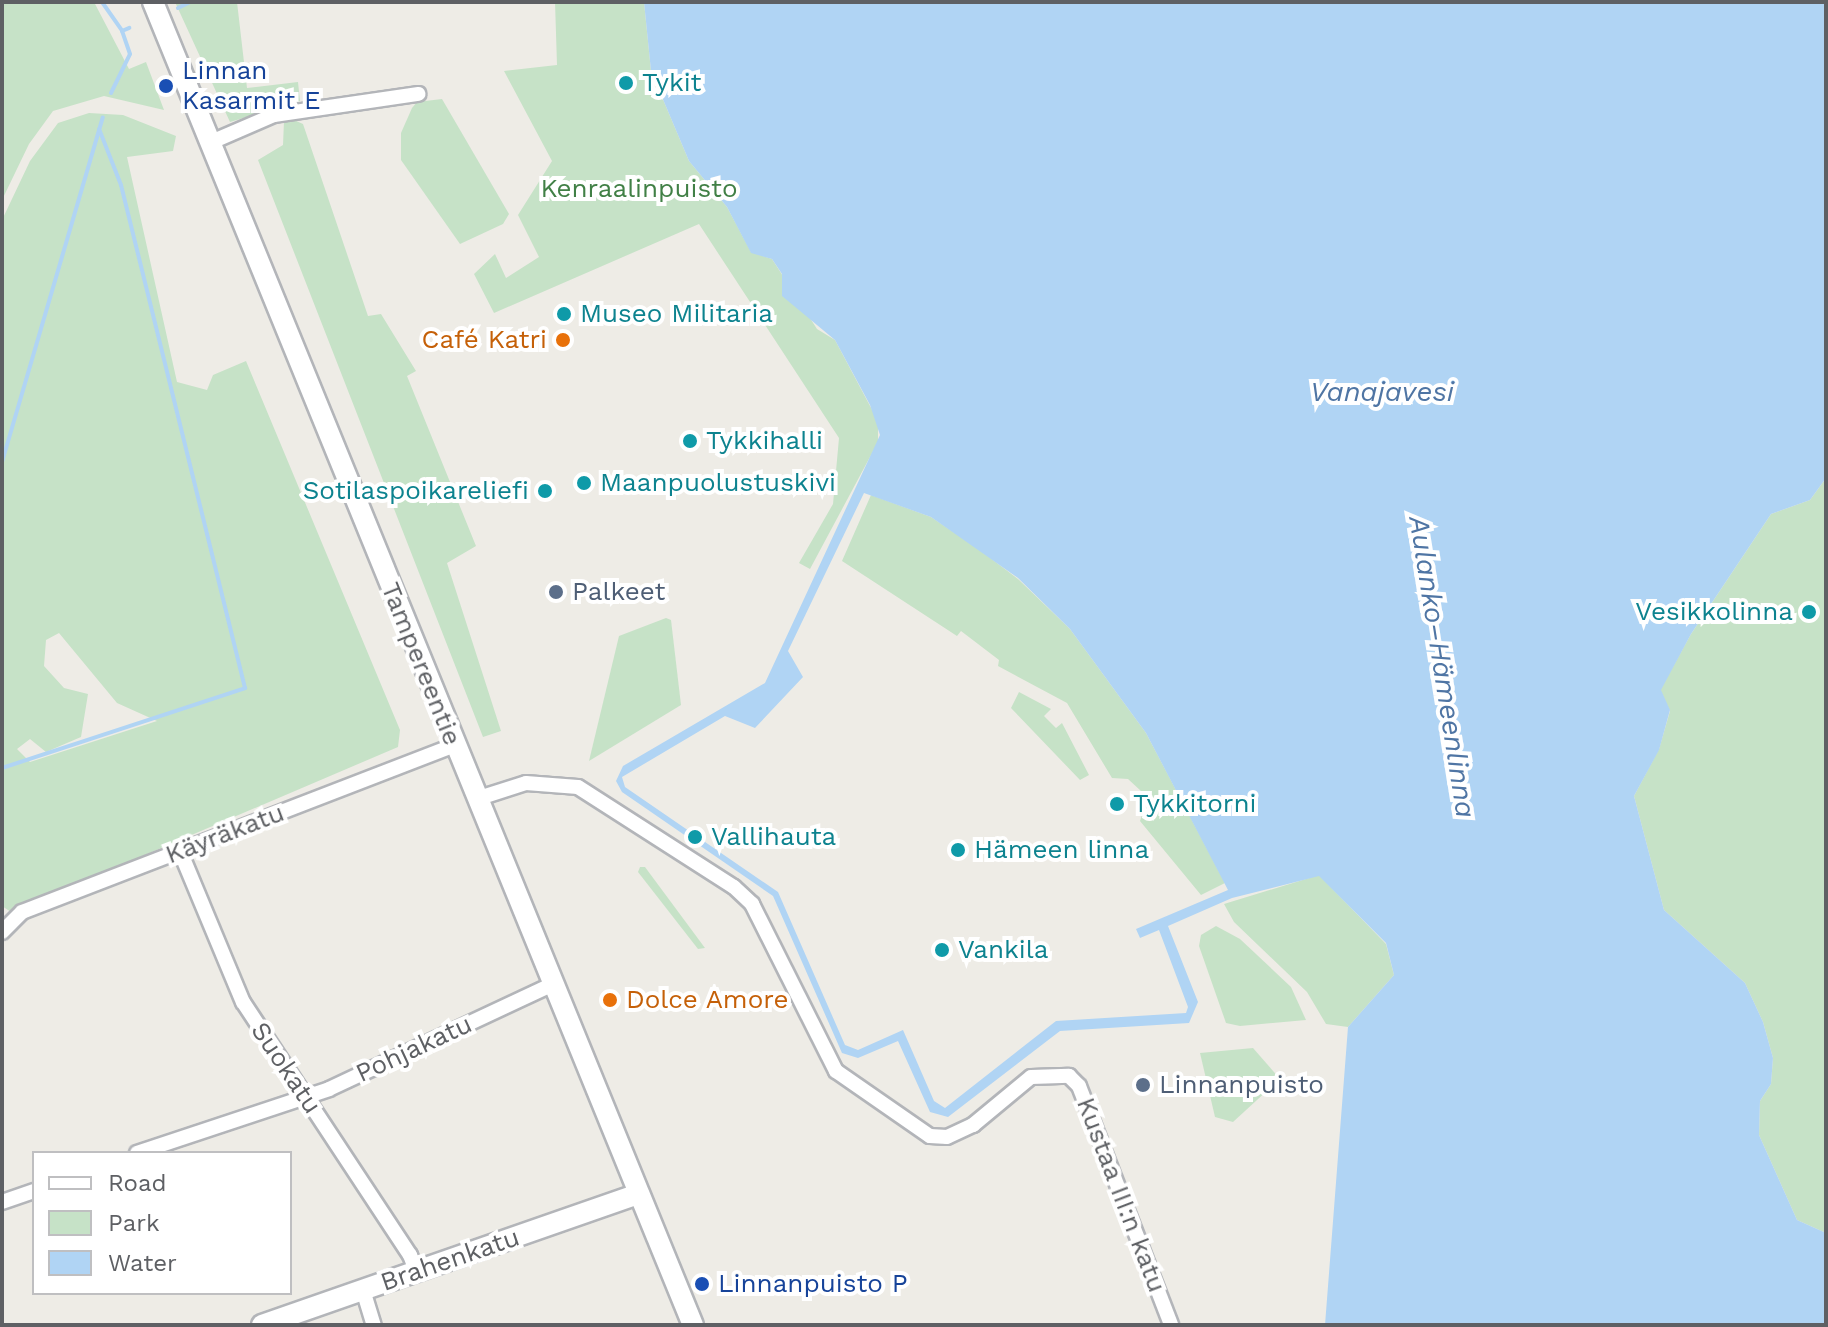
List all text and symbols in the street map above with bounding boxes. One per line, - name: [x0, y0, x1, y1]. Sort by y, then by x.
- place label: Linnan Kasarmit E: [182, 55, 320, 116]
- place label: Tykit: [642, 67, 702, 99]
- marker: Tykit: [617, 74, 635, 92]
- marker: Linnan Kasarmit E: [157, 77, 175, 95]
- park label: Kenraalinpuisto: [540, 173, 738, 205]
- place label: Museo Militaria: [580, 298, 773, 330]
- marker: Museo Militaria: [555, 305, 573, 323]
- place label: Café Katri: [422, 324, 547, 356]
- marker: Café Katri: [554, 331, 572, 349]
- water label: Vanajavesi: [1310, 375, 1454, 409]
- place label: Tykkihalli: [706, 425, 823, 457]
- marker: Tykkihalli: [681, 432, 699, 450]
- place label: Maanpuolustuskivi: [600, 467, 836, 499]
- marker: Maanpuolustuskivi: [575, 474, 593, 492]
- place label: Sotilaspoikareliefi: [303, 475, 529, 507]
- marker: Sotilaspoikareliefi: [536, 482, 554, 500]
- water label: Aulanko–Hämeenlinna: [1402, 514, 1482, 820]
- place label: Palkeet: [572, 576, 665, 608]
- street label: Tampereentie: [374, 578, 468, 750]
- marker: Palkeet: [547, 583, 565, 601]
- place label: Vesikkolinna: [1635, 596, 1793, 628]
- marker: Vesikkolinna: [1800, 603, 1818, 621]
- place label: Tykkitorni: [1133, 788, 1256, 820]
- marker: Tykkitorni: [1108, 795, 1126, 813]
- street label: Käyräkatu: [161, 797, 289, 871]
- place label: Vallihauta: [711, 821, 836, 853]
- marker: Vallihauta: [686, 828, 704, 846]
- place label: Hämeen linna: [974, 834, 1149, 866]
- marker: Hämeen linna: [949, 841, 967, 859]
- place label: Vankila: [958, 934, 1048, 966]
- marker: Vankila: [933, 941, 951, 959]
- place label: Dolce Amore: [626, 984, 789, 1016]
- marker: Dolce Amore: [601, 991, 619, 1009]
- street label: Pohjakatu: [351, 1009, 477, 1089]
- street label: Suokatu: [244, 1016, 328, 1120]
- place label: Linnanpuisto: [1159, 1069, 1324, 1101]
- marker: Linnanpuisto: [1134, 1076, 1152, 1094]
- street label: Kustaa III:n katu: [1069, 1093, 1173, 1297]
- legend: [32, 1151, 292, 1295]
- text: Road: [108, 1169, 167, 1197]
- text: Park: [108, 1209, 160, 1237]
- street label: Brahenkatu: [376, 1222, 524, 1298]
- text: Water: [108, 1249, 177, 1277]
- place label: Linnanpuisto P: [718, 1268, 908, 1300]
- marker: Linnanpuisto P: [693, 1275, 711, 1293]

